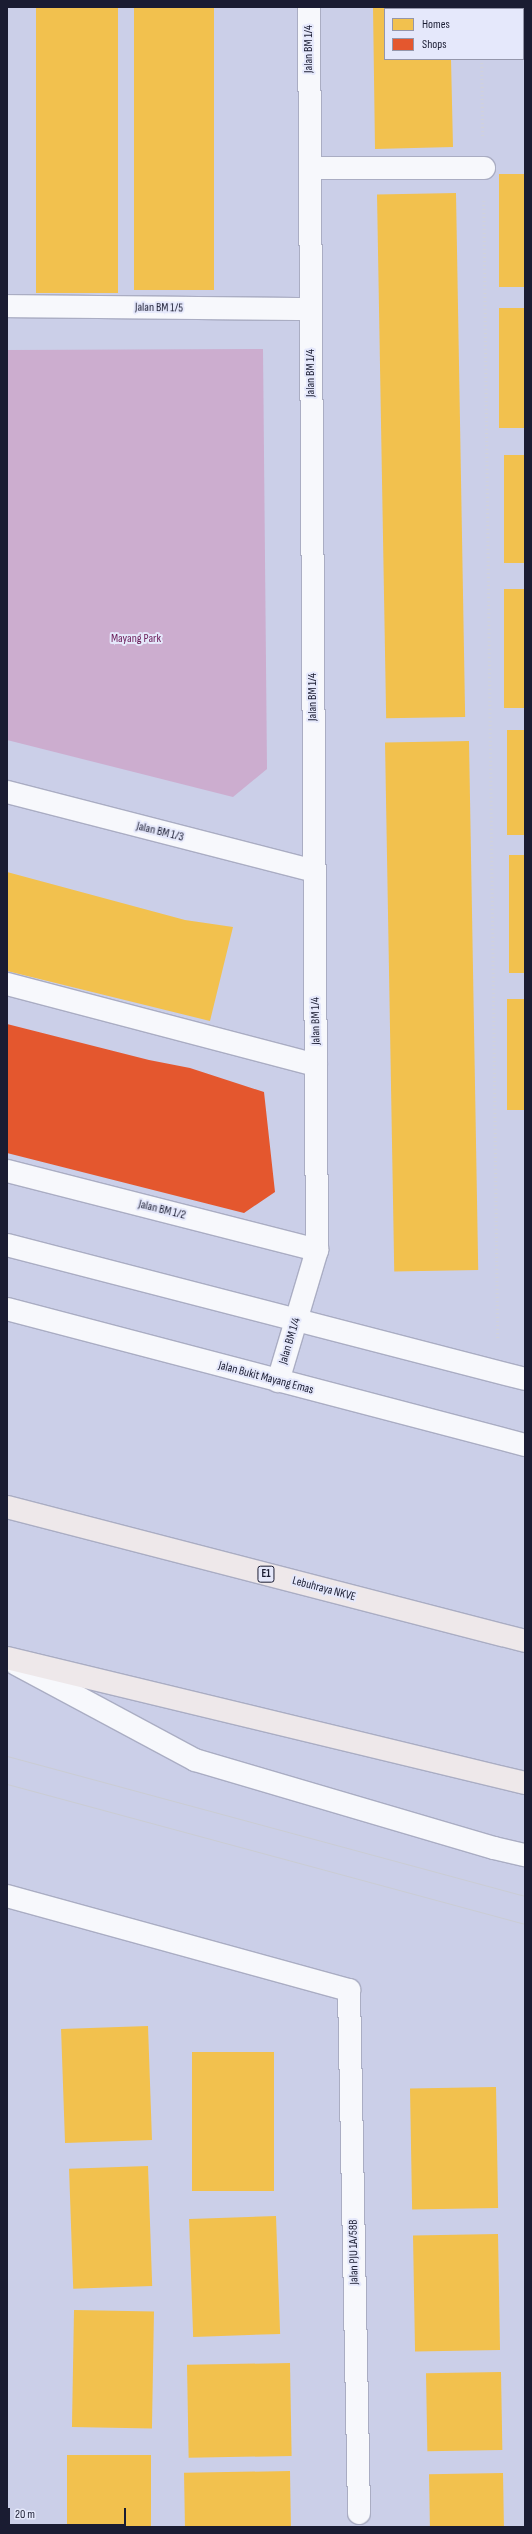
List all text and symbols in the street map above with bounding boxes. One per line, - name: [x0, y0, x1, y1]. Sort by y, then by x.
- legend: [384, 8, 524, 60]
- text: Homes: [422, 17, 450, 32]
- street label: Jalan BM 1/4: [302, 25, 316, 73]
- text: Shops: [422, 37, 447, 52]
- street label: Jalan BM 1/5: [135, 300, 183, 316]
- street label: Jalan BM 1/4: [304, 349, 318, 397]
- park label: Mayang Park: [111, 632, 161, 646]
- street label: Jalan BM 1/4: [306, 673, 320, 721]
- street label: Jalan BM 1/3: [135, 819, 185, 845]
- street label: Jalan BM 1/4: [308, 997, 324, 1045]
- street label: Jalan BM 1/2: [137, 1197, 187, 1223]
- street label: Jalan BM 1/4: [276, 1316, 304, 1366]
- street label: Jalan Bukit Mayang Emas: [217, 1358, 315, 1398]
- road number: E1: [257, 1565, 275, 1583]
- street label: Lebuhraya NKVE: [291, 1574, 357, 1604]
- street label: Jalan PJU 1A/58B: [346, 2219, 362, 2285]
- scale bar: [10, 2500, 128, 2526]
- text: 20 m: [15, 2507, 35, 2522]

